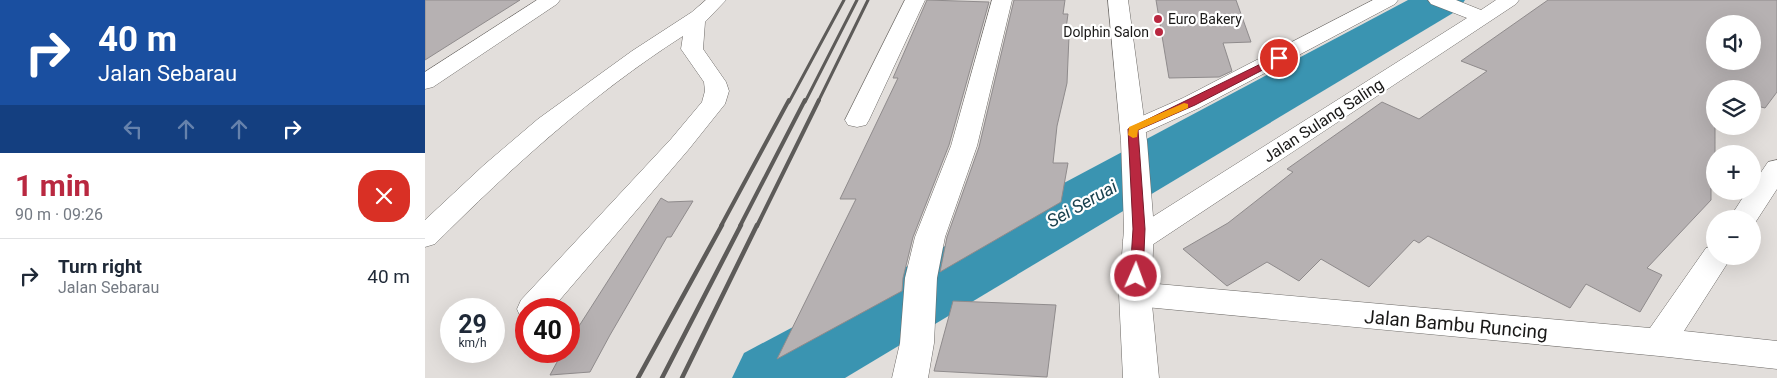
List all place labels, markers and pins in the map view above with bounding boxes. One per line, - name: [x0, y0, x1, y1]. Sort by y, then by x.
- place label: Euro Bakery: [1168, 11, 1242, 27]
- marker: Euro Bakery: [1152, 13, 1164, 25]
- place label: Dolphin Salon: [1063, 24, 1149, 40]
- marker: Dolphin Salon: [1153, 26, 1165, 38]
- pin: [1258, 37, 1300, 79]

